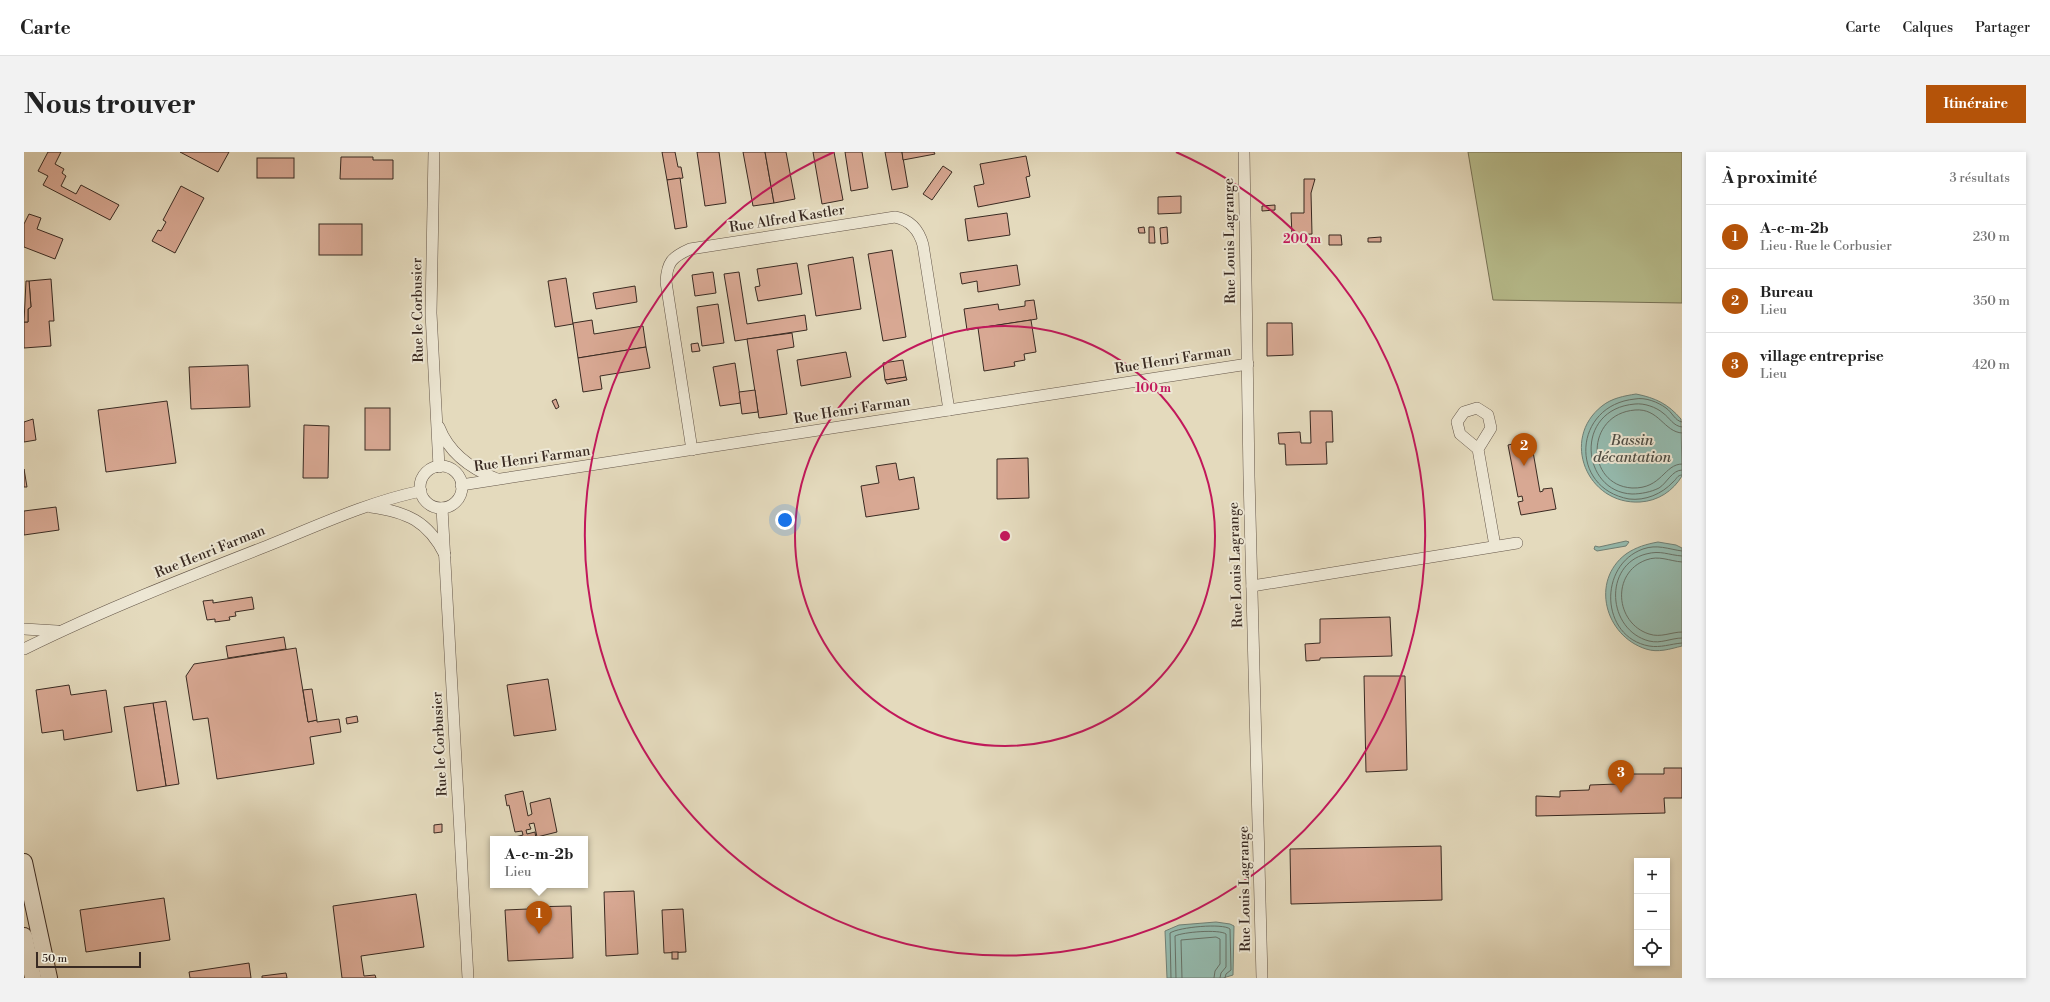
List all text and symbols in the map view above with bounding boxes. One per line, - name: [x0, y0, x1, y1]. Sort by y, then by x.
- text: Carte: [20, 16, 71, 40]
- text: Carte: [1845, 19, 1880, 37]
- text: Calques: [1902, 19, 1953, 37]
- text: Partager: [1975, 19, 2030, 37]
- button: Itinéraire: [1926, 85, 2026, 123]
- text: Nous trouver: [24, 87, 196, 122]
- text: À proximité: [1722, 167, 1817, 189]
- text: 3 résultats: [1949, 170, 2010, 186]
- street label: Rue Louis Lagrange: [1220, 178, 1240, 304]
- street label: Rue Alfred Kastler: [728, 201, 846, 237]
- text: A-c-m-2b: [1760, 219, 1829, 238]
- text: 1: [1732, 229, 1738, 245]
- text: 230 m: [1973, 229, 2010, 245]
- text: 200 m: [1283, 232, 1321, 247]
- text: Lieu · Rue le Corbusier: [1760, 238, 1892, 254]
- street label: Rue le Corbusier: [408, 257, 428, 363]
- text: Bureau: [1760, 283, 1813, 302]
- text: 2: [1731, 293, 1739, 309]
- text: 350 m: [1973, 293, 2010, 309]
- text: Lieu: [1760, 302, 1787, 318]
- street label: Rue Henri Farman: [1114, 342, 1233, 378]
- text: village entreprise: [1760, 347, 1884, 366]
- text: 3: [1731, 357, 1739, 373]
- text: 420 m: [1972, 357, 2010, 373]
- text: Lieu: [1760, 366, 1787, 382]
- text: 100 m: [1135, 381, 1171, 396]
- street label: Rue Henri Farman: [793, 392, 912, 428]
- water label: Bassin décantation: [1593, 431, 1672, 467]
- pin: 2: [1511, 433, 1537, 466]
- street label: Rue Henri Farman: [473, 442, 592, 476]
- street label: Rue Louis Lagrange: [1225, 502, 1247, 628]
- your location: [775, 510, 795, 530]
- street label: Rue Henri Farman: [152, 521, 268, 582]
- centre of rings: [998, 529, 1012, 543]
- street label: Rue le Corbusier: [428, 691, 452, 797]
- pin: 3: [1608, 760, 1634, 793]
- street label: Rue Louis Lagrange: [1235, 826, 1255, 952]
- popup: [490, 836, 588, 888]
- text: A-c-m-2b: [505, 845, 573, 864]
- map controls: [1634, 858, 1670, 966]
- button: +: [1634, 858, 1670, 894]
- text: Lieu: [505, 864, 531, 880]
- button: −: [1634, 894, 1670, 930]
- pin: 1: [526, 901, 552, 934]
- button: locate: [1634, 930, 1670, 966]
- scale bar: [36, 950, 141, 969]
- text: 50 m: [42, 952, 67, 966]

